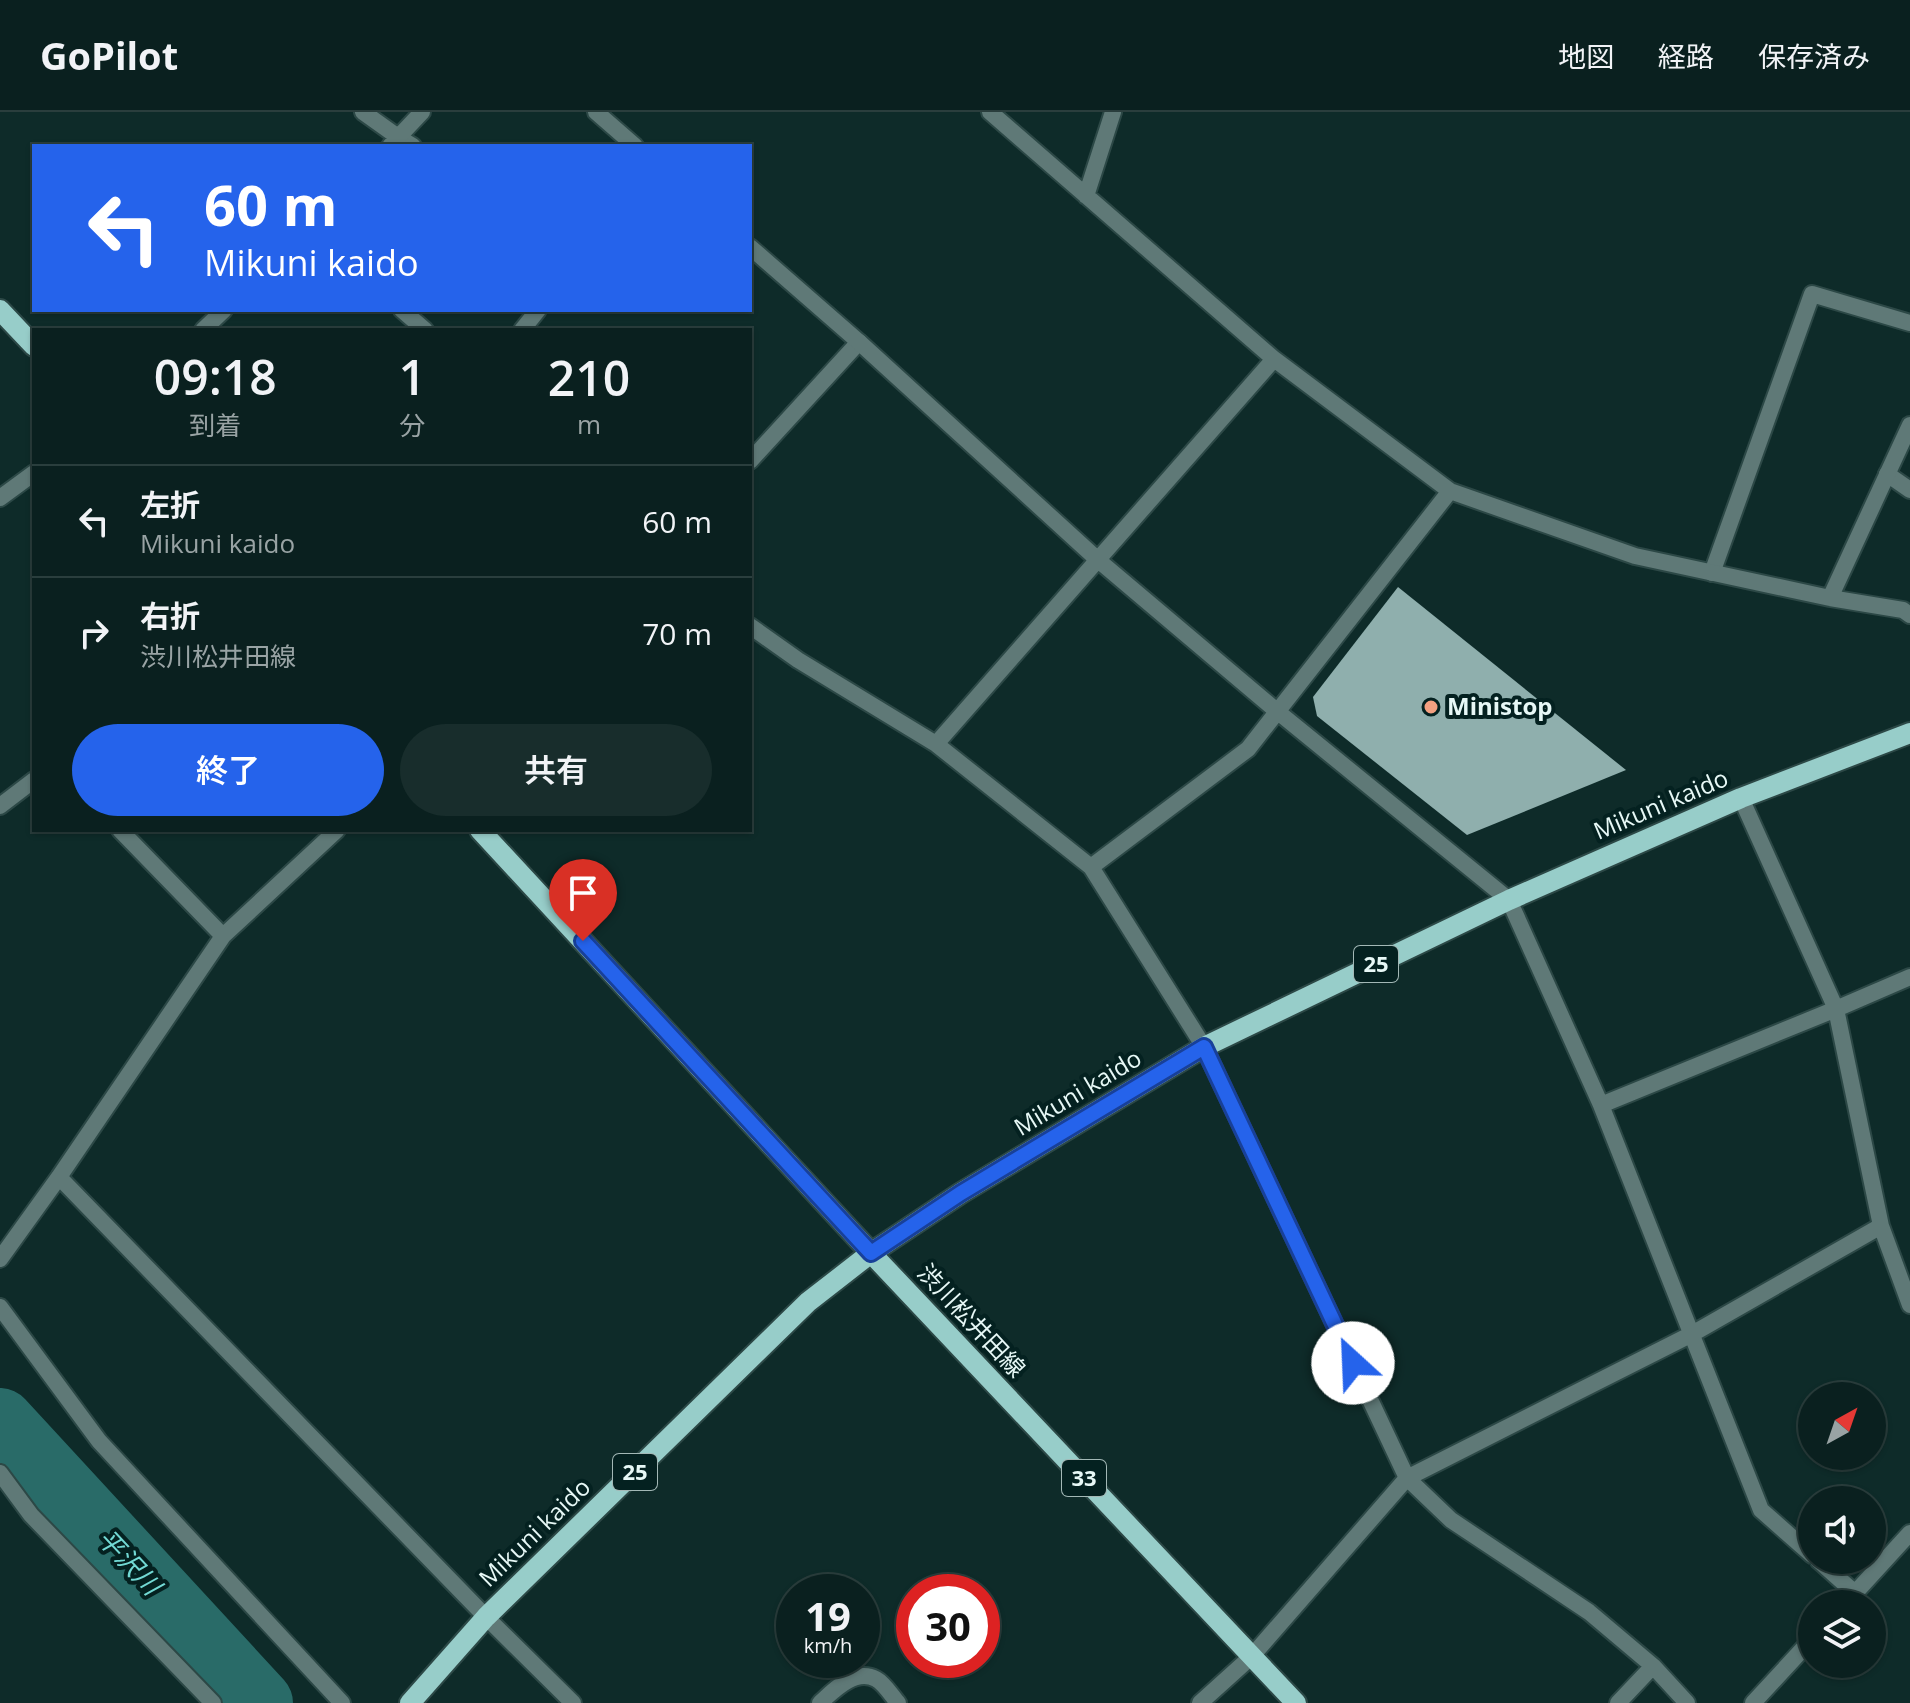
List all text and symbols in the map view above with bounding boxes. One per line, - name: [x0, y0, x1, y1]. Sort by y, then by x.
- text: GoPilot: [40, 29, 178, 81]
- text: 地図: [1558, 37, 1614, 75]
- text: 経路: [1658, 37, 1714, 75]
- text: 保存済み: [1758, 37, 1870, 75]
- text: 60 m: [204, 166, 338, 242]
- icon: left: [72, 176, 176, 280]
- text: Mikuni kaido: [204, 238, 419, 287]
- text: 09:18: [154, 344, 277, 409]
- text: 1: [399, 344, 426, 409]
- text: 210: [548, 345, 630, 410]
- text: m: [577, 406, 601, 442]
- text: 到着: [189, 407, 241, 443]
- text: 分: [399, 407, 425, 443]
- text: 左折: [140, 484, 200, 525]
- icon: left: [72, 499, 116, 543]
- text: 60 m: [642, 501, 712, 542]
- text: Mikuni kaido: [140, 525, 295, 561]
- text: 右折: [140, 595, 200, 636]
- icon: right: [72, 611, 116, 655]
- text: 70 m: [642, 613, 712, 654]
- text: 渋川松井田線: [140, 638, 296, 674]
- place label: Ministop: [1447, 689, 1552, 722]
- marker: Ministop: [1422, 698, 1440, 716]
- button: 終了: [72, 724, 384, 816]
- button: 共有: [400, 724, 712, 816]
- street label: Mikuni kaido: [1588, 760, 1733, 847]
- pin: [549, 859, 617, 941]
- icon: arrive: [561, 871, 605, 915]
- road number: 25: [1354, 946, 1398, 982]
- street label: Mikuni kaido: [1007, 1041, 1147, 1143]
- street label: 渋川松井田線: [911, 1256, 1033, 1384]
- position arrow: [1311, 1321, 1395, 1405]
- north arrow: [1798, 1382, 1886, 1470]
- map controls: [1798, 1382, 1886, 1678]
- road number: 25: [613, 1454, 657, 1490]
- road number: 33: [1062, 1460, 1106, 1496]
- street label: Mikuni kaido: [471, 1470, 597, 1593]
- button: sound: [1798, 1486, 1886, 1574]
- water label: 平沢川: [90, 1521, 172, 1604]
- speed limit sign: 30: [896, 1574, 1000, 1678]
- text: 19: [805, 1588, 851, 1643]
- button: layers: [1798, 1590, 1886, 1678]
- text: km/h: [804, 1632, 852, 1659]

